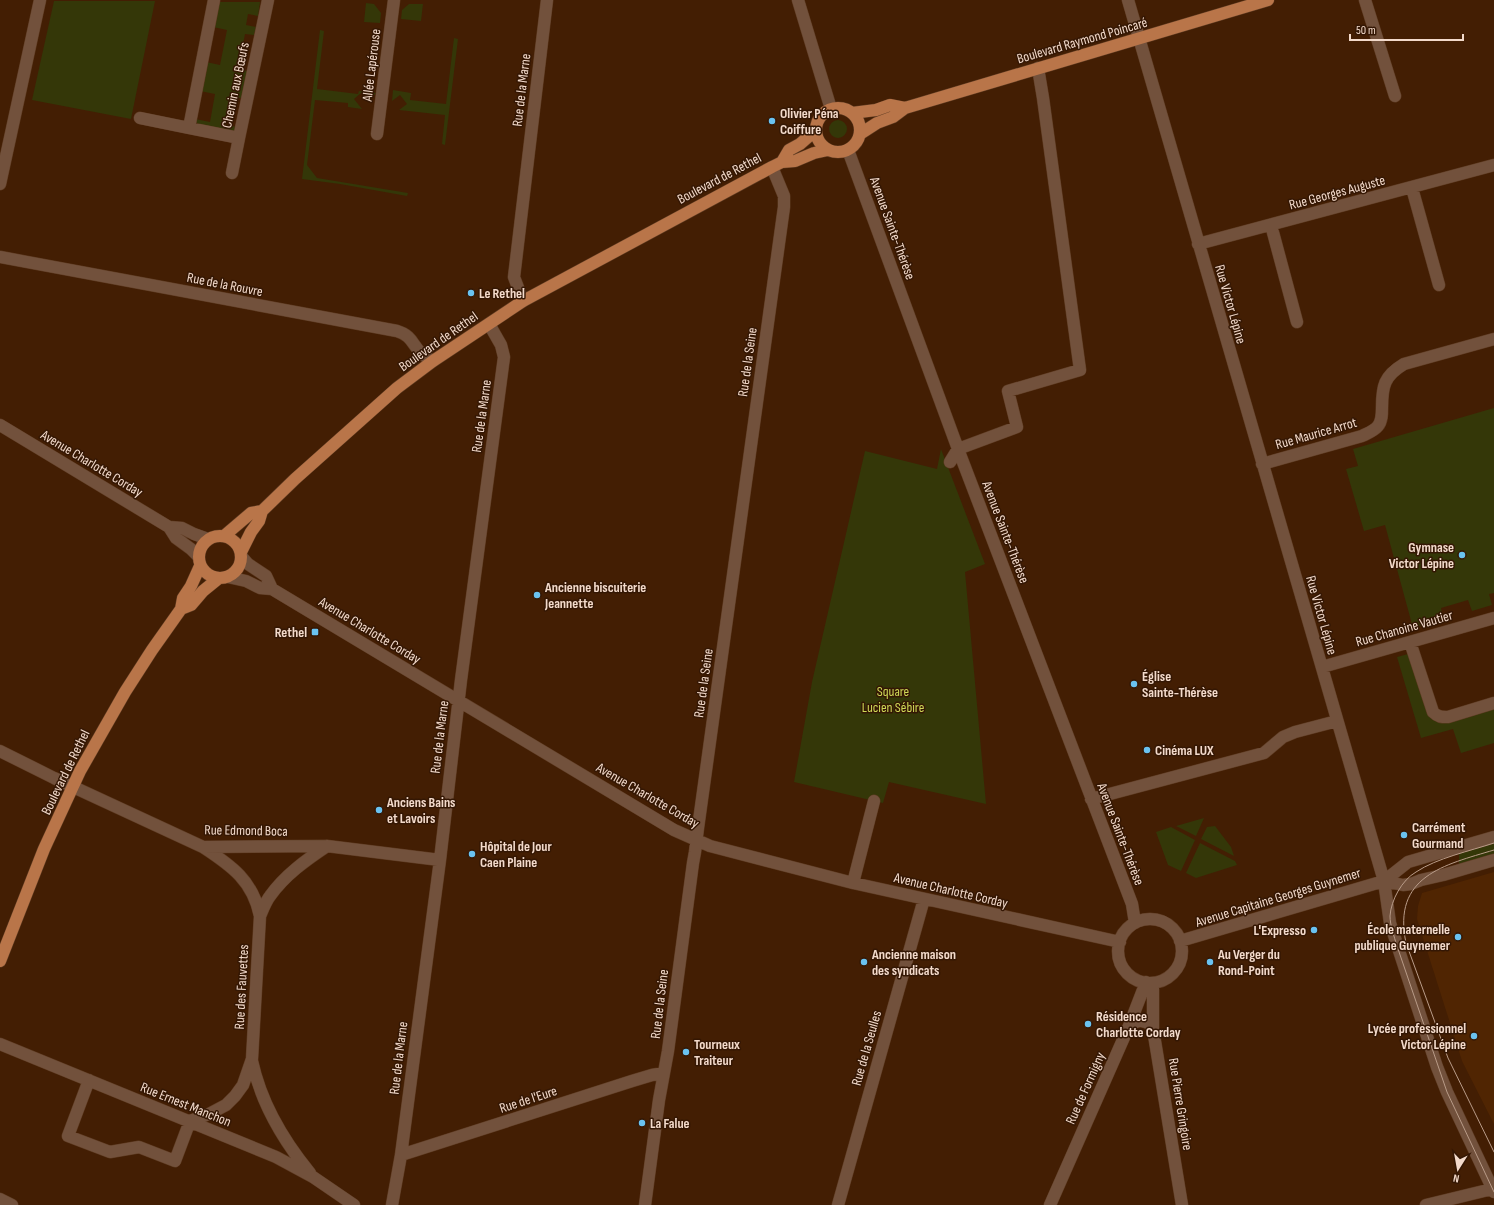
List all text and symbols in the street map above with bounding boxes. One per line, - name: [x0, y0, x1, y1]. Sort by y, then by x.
- street label: Boulevard Raymond Poincaré: [1015, 14, 1149, 67]
- scale bar: [1350, 16, 1463, 42]
- text: 50 m: [1356, 23, 1376, 38]
- street label: Allée Lapérouse: [358, 28, 384, 103]
- street label: Chemin aux Bœufs: [218, 41, 253, 129]
- street label: Rue de la Marne: [509, 53, 534, 128]
- place label: Olivier Péna Coiffure: [780, 105, 839, 138]
- marker: Olivier Péna Coiffure: [767, 116, 777, 126]
- street label: Boulevard de Rethel: [674, 149, 764, 208]
- street label: Rue Georges Auguste: [1287, 171, 1387, 213]
- street label: Avenue Sainte-Thérèse: [866, 174, 919, 282]
- street label: Rue Victor Lépine: [1211, 263, 1250, 346]
- street label: Rue de la Rouvre: [186, 269, 264, 300]
- place label: Le Rethel: [479, 285, 525, 302]
- marker: Le Rethel: [466, 288, 476, 298]
- street label: Boulevard de Rethel: [396, 308, 481, 375]
- street label: Rue de la Seine: [734, 326, 761, 398]
- street label: Rue de la Marne: [468, 379, 495, 454]
- street label: Rue Maurice Arrot: [1273, 414, 1359, 453]
- street label: Avenue Charlotte Corday: [37, 426, 146, 501]
- street label: Avenue Sainte-Thérèse: [978, 478, 1033, 586]
- place label: Gymnase Victor Lépine: [1389, 539, 1454, 572]
- marker: Gymnase Victor Lépine: [1457, 550, 1467, 560]
- street label: Rue Victor Lépine: [1302, 574, 1341, 657]
- place label: Ancienne biscuiterie Jeannette: [544, 579, 646, 612]
- marker: Ancienne biscuiterie Jeannette: [532, 590, 542, 600]
- street label: Avenue Charlotte Corday: [315, 593, 424, 668]
- street label: Rue Chanoine Vautier: [1354, 606, 1455, 650]
- place label: Rethel: [275, 624, 307, 641]
- marker: Rethel: [310, 627, 320, 637]
- street label: Rue de la Seine: [690, 647, 717, 719]
- place label: Église Sainte-Thérèse: [1142, 668, 1218, 701]
- marker: Église Sainte-Thérèse: [1129, 679, 1139, 689]
- park label: Square Lucien Sébire: [862, 683, 924, 716]
- street label: Rue de la Marne: [427, 700, 452, 775]
- street label: Boulevard de Rethel: [38, 727, 93, 818]
- place label: Cinéma LUX: [1155, 742, 1214, 759]
- marker: Cinéma LUX: [1142, 745, 1152, 755]
- street label: Avenue Charlotte Corday: [592, 759, 703, 832]
- street label: Avenue Sainte-Thérèse: [1093, 780, 1148, 888]
- place label: Anciens Bains et Lavoirs: [386, 794, 455, 827]
- marker: Anciens Bains et Lavoirs: [374, 805, 384, 815]
- place label: Carrément Gourmand: [1412, 819, 1466, 852]
- street label: Rue Edmond Boca: [204, 821, 288, 840]
- marker: Carrément Gourmand: [1399, 830, 1409, 840]
- place label: Hôpital de Jour Caen Plaine: [480, 838, 552, 871]
- marker: Hôpital de Jour Caen Plaine: [467, 849, 477, 859]
- street label: Avenue Capitaine Georges Guynemer: [1193, 864, 1363, 931]
- street label: Avenue Charlotte Corday: [891, 869, 1010, 912]
- place label: École maternelle publique Guynemer: [1354, 921, 1451, 954]
- place label: L'Expresso: [1254, 922, 1306, 939]
- marker: L'Expresso: [1309, 925, 1319, 935]
- marker: École maternelle publique Guynemer: [1453, 932, 1463, 942]
- street label: Rue des Fauvettes: [231, 944, 252, 1030]
- place label: Ancienne maison des syndicats: [871, 946, 956, 979]
- place label: Au Verger du Rond-Point: [1217, 946, 1280, 979]
- marker: Ancienne maison des syndicats: [859, 957, 869, 967]
- marker: Au Verger du Rond-Point: [1205, 957, 1215, 967]
- street label: Rue de la Seine: [647, 968, 672, 1040]
- place label: Résidence Charlotte Corday: [1096, 1008, 1181, 1041]
- street label: Rue de la Seulles: [848, 1009, 885, 1088]
- marker: Résidence Charlotte Corday: [1083, 1019, 1093, 1029]
- place label: Lycée professionnel Victor Lépine: [1368, 1020, 1466, 1053]
- street label: Rue de la Marne: [386, 1021, 411, 1096]
- marker: Lycée professionnel Victor Lépine: [1469, 1031, 1479, 1041]
- place label: Tourneux Traiteur: [694, 1036, 740, 1069]
- marker: Tourneux Traiteur: [681, 1047, 691, 1057]
- street label: Rue de Formigny: [1062, 1049, 1109, 1127]
- street label: Rue Pierre Gringoire: [1165, 1057, 1196, 1151]
- street label: Rue Ernest Manchon: [138, 1079, 234, 1130]
- street label: Rue de l'Eure: [497, 1082, 559, 1117]
- place label: La Falue: [650, 1115, 690, 1132]
- marker: La Falue: [637, 1118, 647, 1128]
- north arrow: [1438, 1149, 1478, 1189]
- text: N: [1452, 1171, 1460, 1185]

